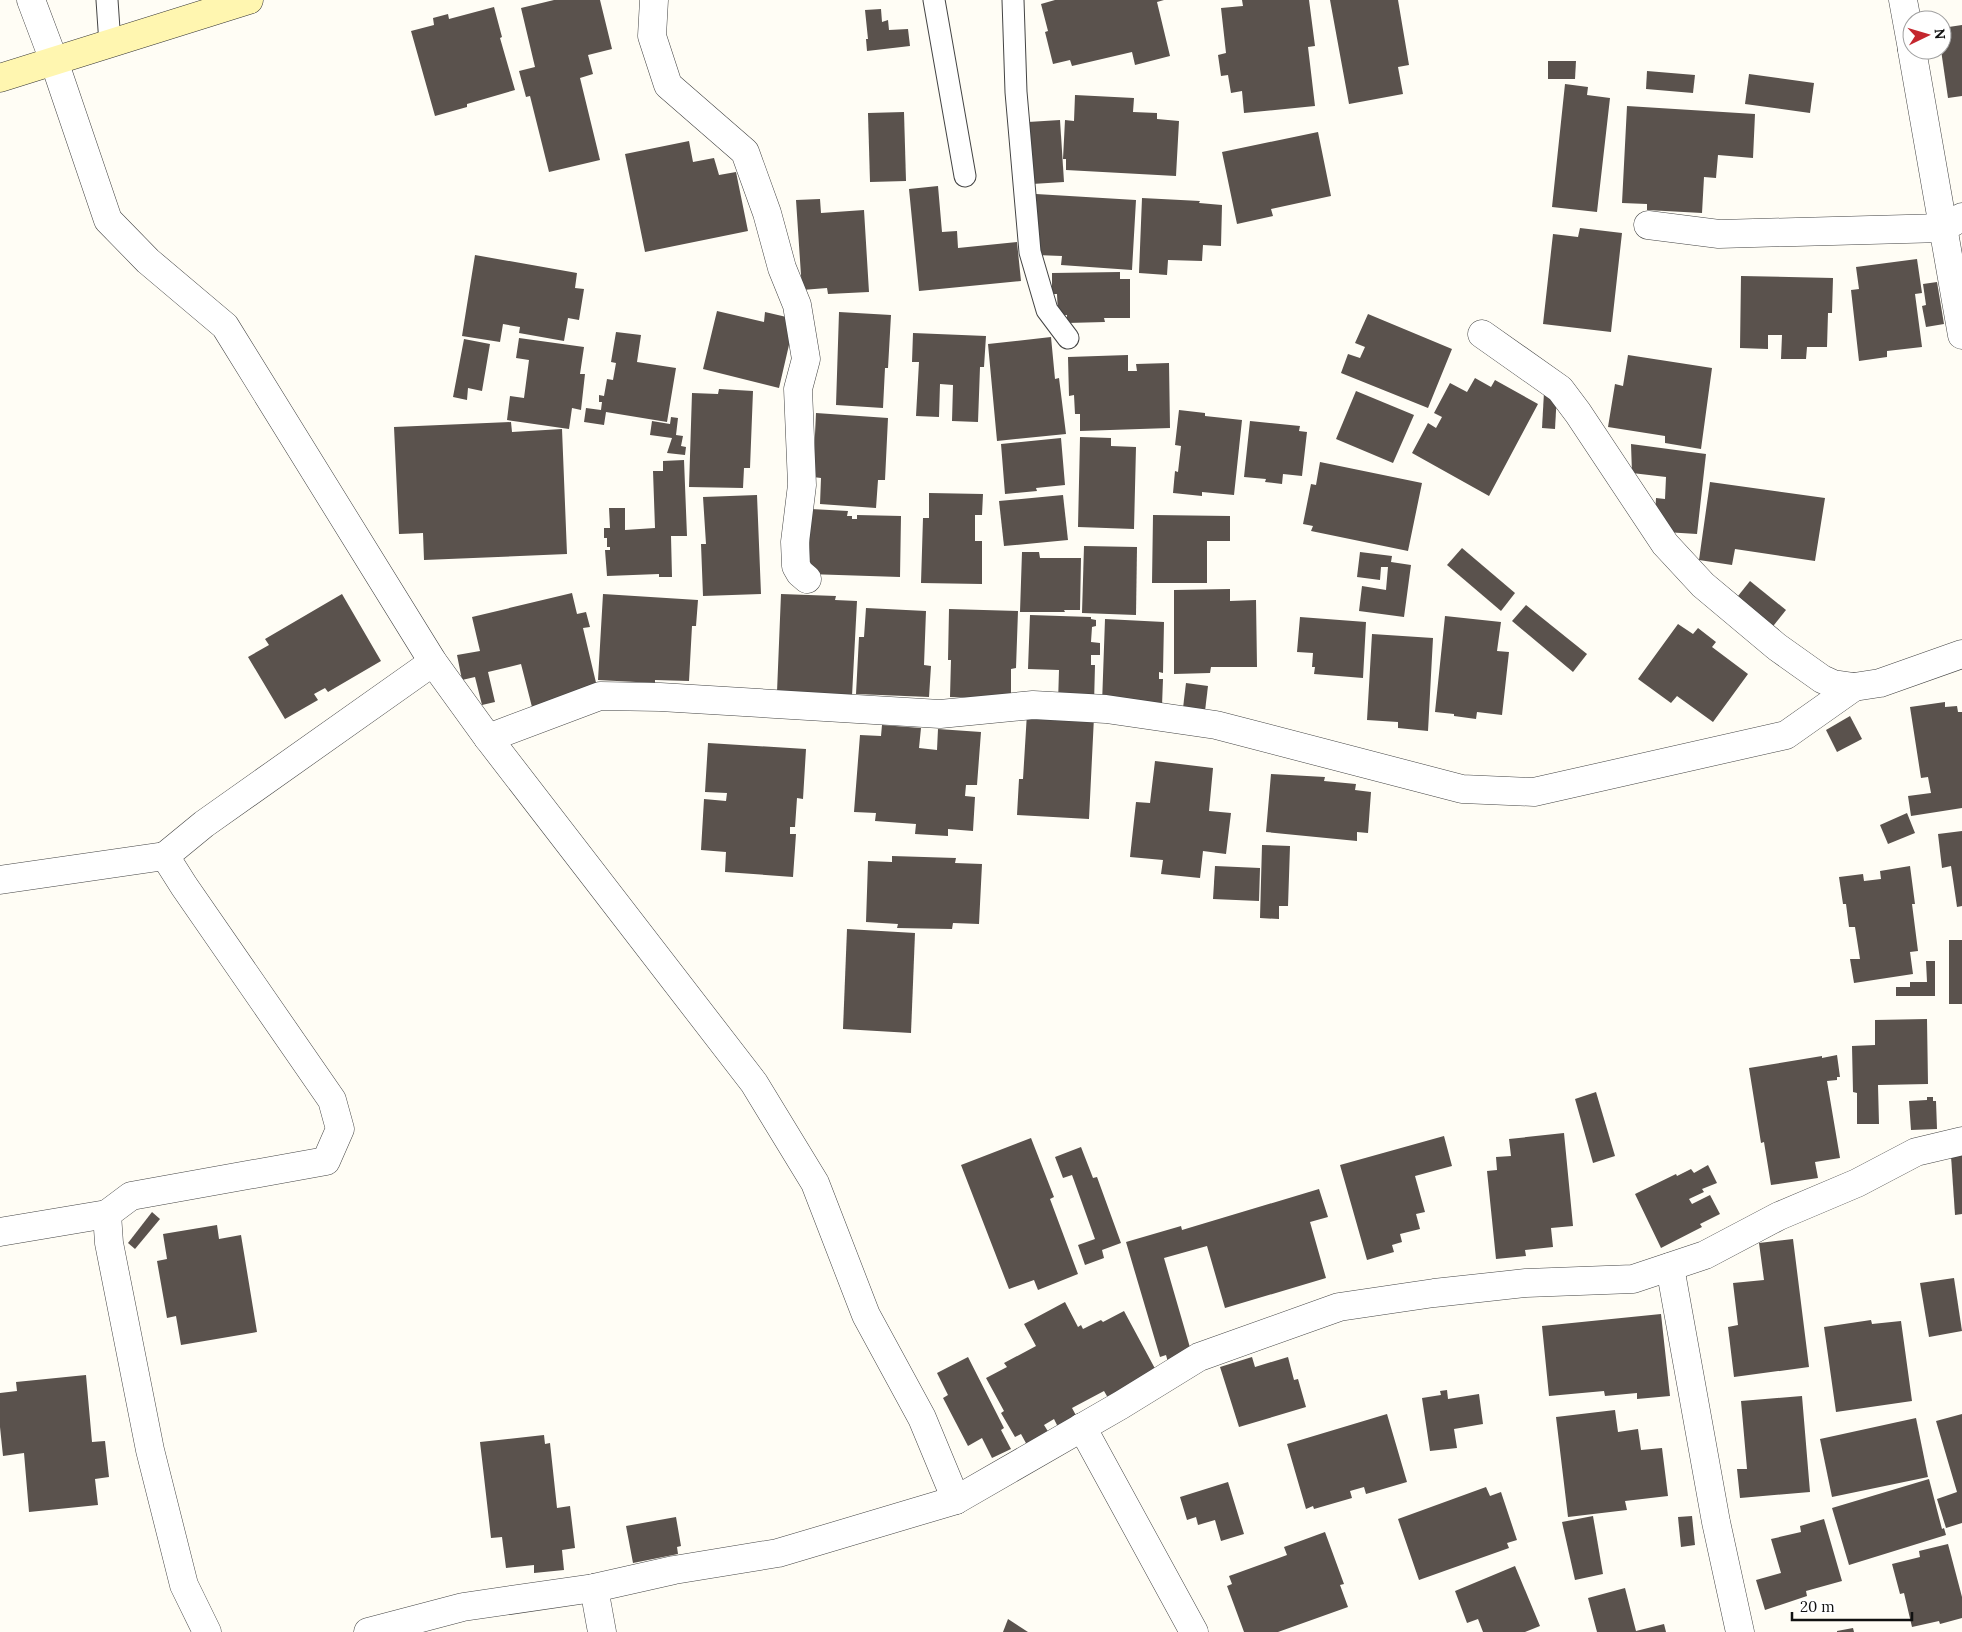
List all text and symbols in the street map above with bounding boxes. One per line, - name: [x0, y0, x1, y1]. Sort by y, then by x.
- north arrow: [1902, 10, 1952, 60]
- text: N: [1931, 28, 1949, 40]
- scale bar: [1792, 1590, 1912, 1622]
- text: 20 m: [1800, 1597, 1835, 1616]

